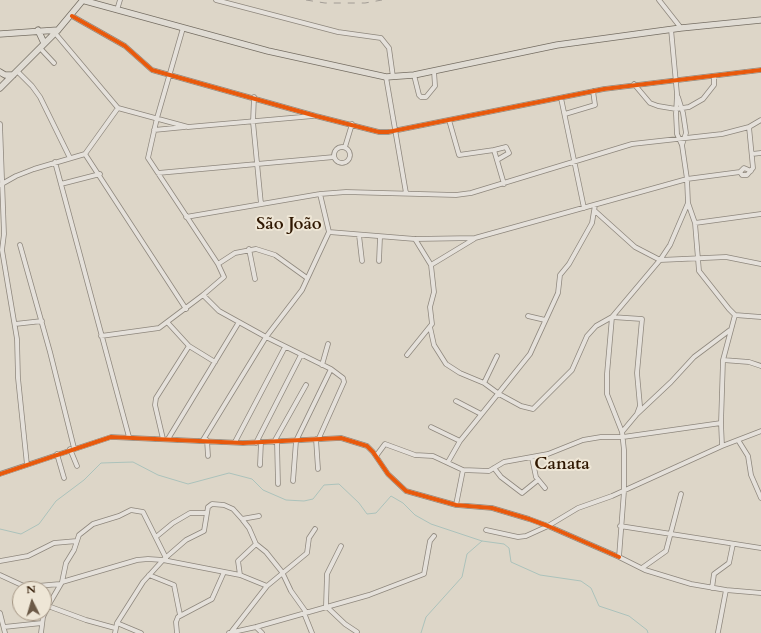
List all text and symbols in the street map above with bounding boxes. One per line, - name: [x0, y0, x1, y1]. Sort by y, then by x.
- district label: São João: [256, 215, 322, 235]
- district label: Canata: [534, 455, 590, 475]
- north arrow: [12, 581, 52, 621]
- text: N: [26, 582, 36, 597]

